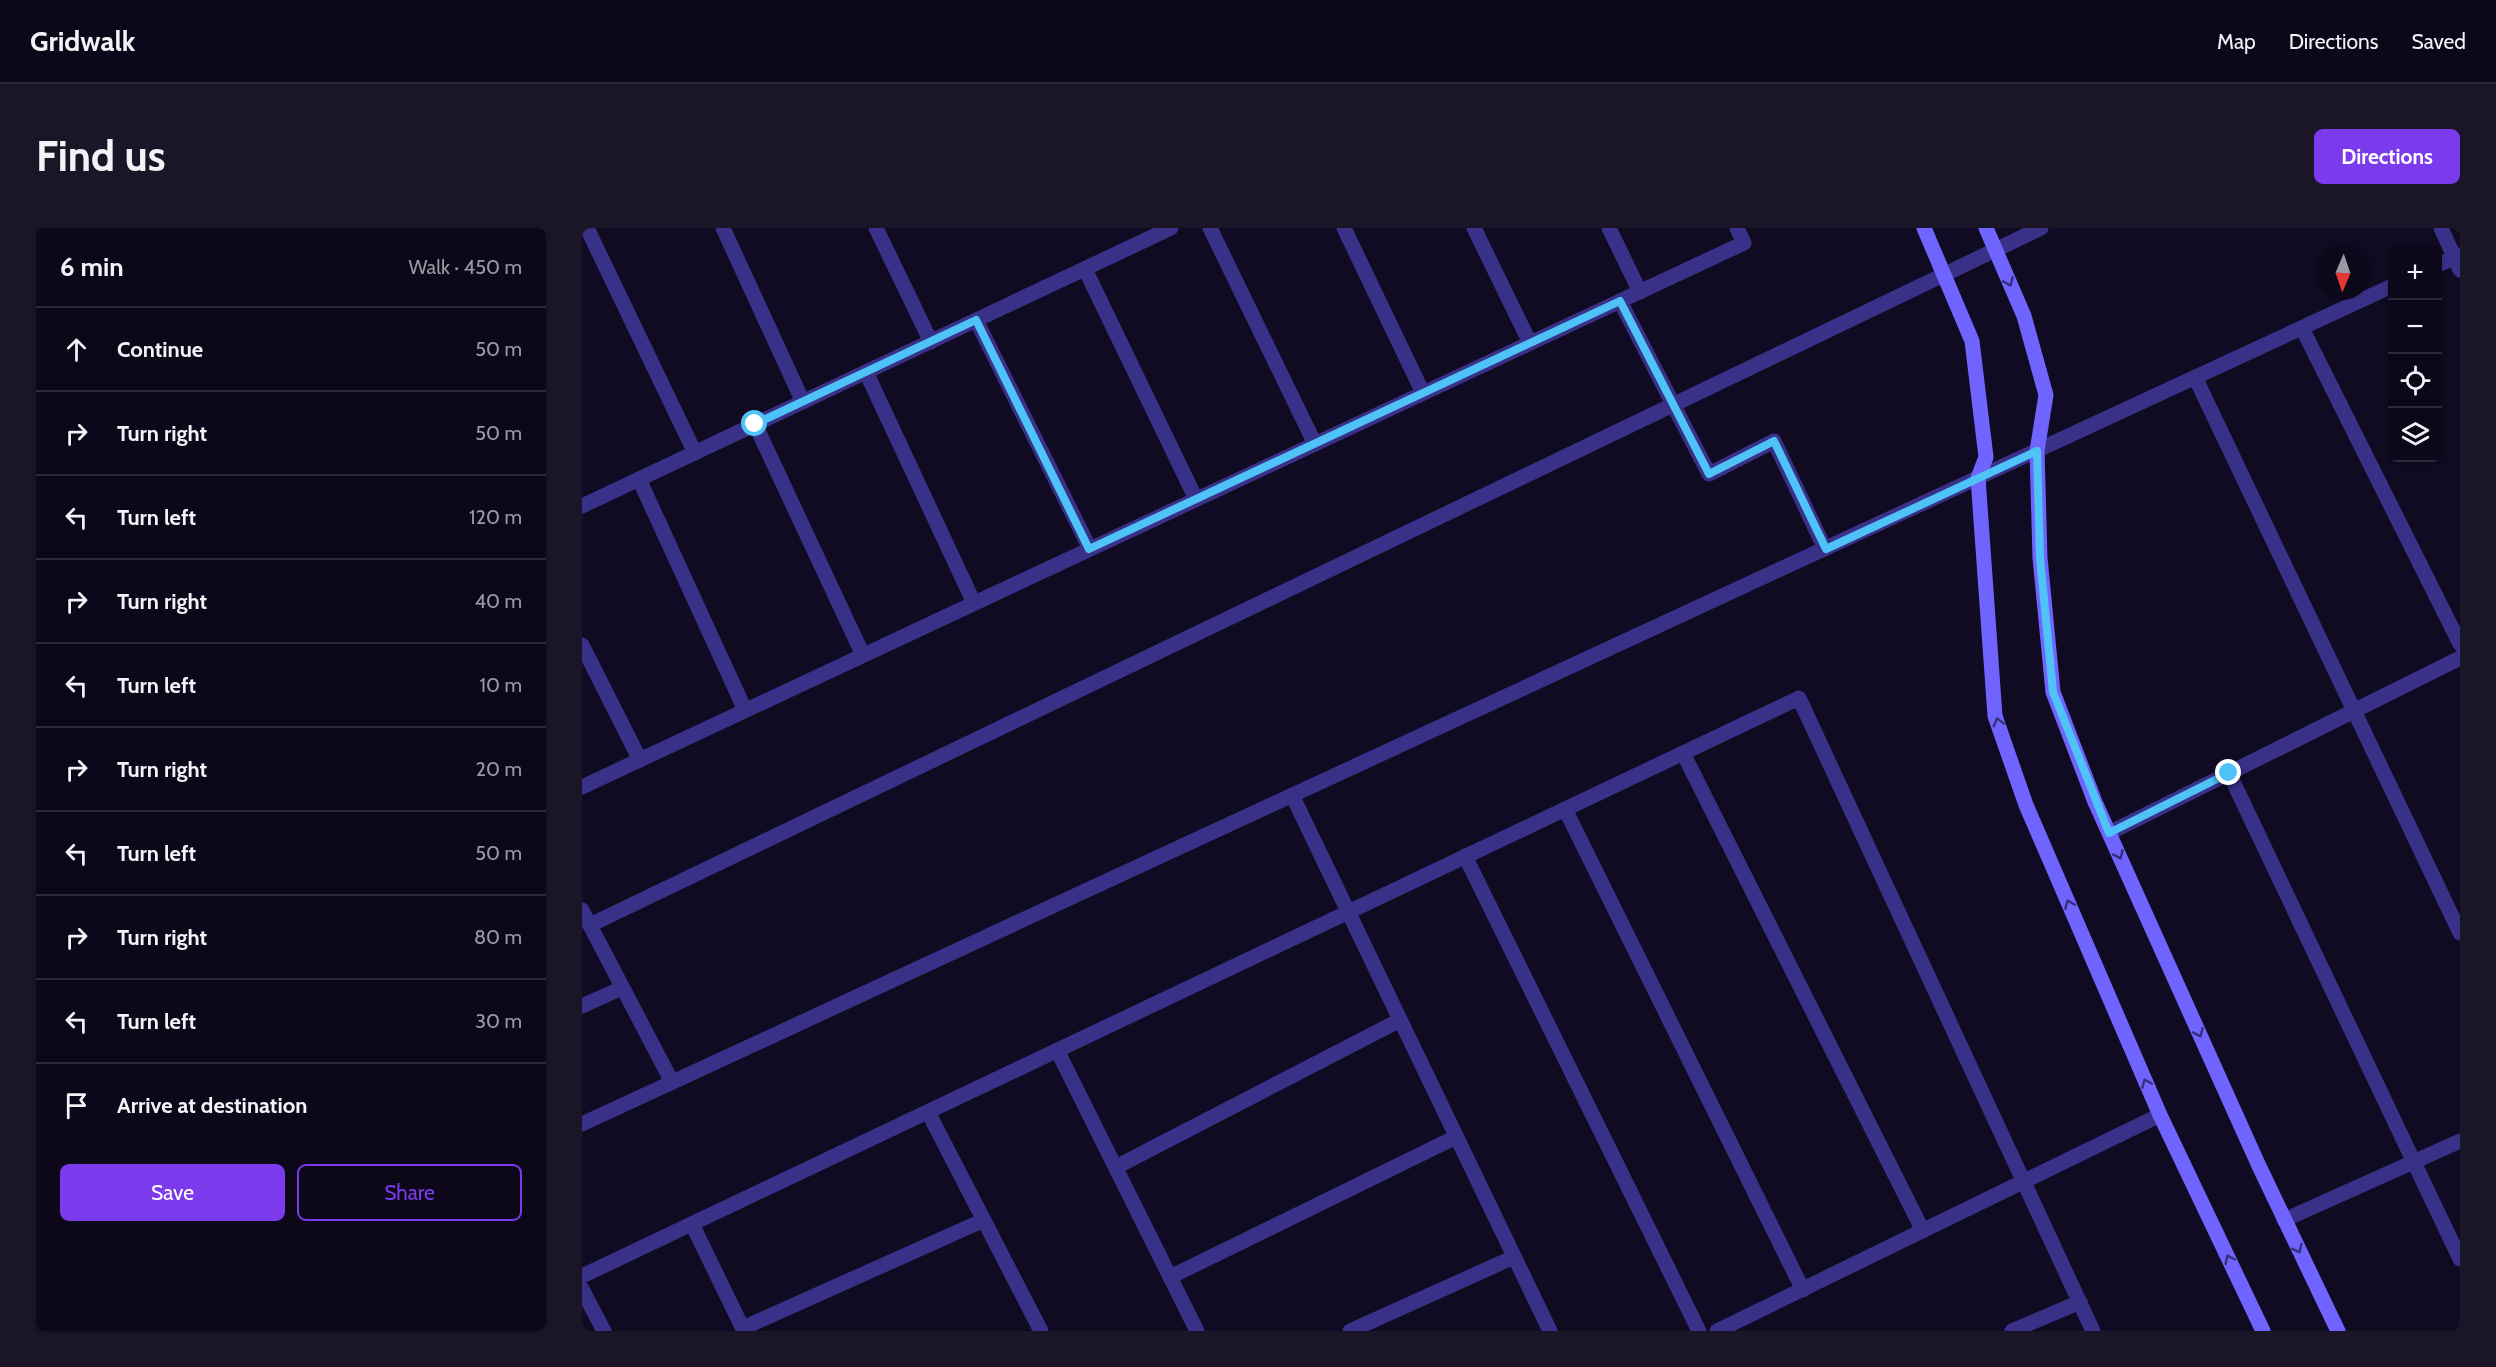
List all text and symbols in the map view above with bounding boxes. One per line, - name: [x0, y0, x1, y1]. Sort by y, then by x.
- text: Gridwalk: [30, 24, 135, 58]
- text: Map: [2217, 29, 2256, 54]
- text: Directions: [2289, 29, 2378, 54]
- text: Saved: [2411, 29, 2466, 54]
- button: Directions: [2314, 129, 2460, 184]
- text: Find us: [36, 130, 165, 182]
- north arrow: [2316, 246, 2370, 300]
- map controls: [2388, 246, 2442, 462]
- button: +: [2388, 246, 2442, 300]
- text: 6 min: [60, 251, 124, 283]
- text: Walk · 450 m: [408, 255, 522, 279]
- one-way arrow: [2002, 275, 2014, 286]
- button: −: [2388, 300, 2442, 354]
- icon: ahead: [60, 333, 93, 366]
- text: Continue: [117, 336, 203, 363]
- text: 50 m: [475, 337, 522, 361]
- button: locate: [2388, 354, 2442, 408]
- button: layers: [2388, 408, 2442, 462]
- route start: [741, 410, 767, 436]
- icon: right: [60, 417, 93, 450]
- text: Turn right: [117, 420, 207, 447]
- text: 50 m: [475, 421, 522, 445]
- icon: left: [60, 501, 93, 534]
- text: Turn left: [117, 504, 196, 531]
- text: 120 m: [469, 505, 522, 529]
- icon: right: [60, 585, 93, 618]
- text: Turn right: [117, 588, 207, 615]
- text: 40 m: [474, 589, 522, 613]
- icon: left: [60, 669, 93, 702]
- text: Turn left: [117, 672, 196, 699]
- text: 10 m: [479, 673, 522, 697]
- one-way arrow: [1993, 717, 2005, 728]
- icon: right: [60, 753, 93, 786]
- text: Turn right: [117, 756, 207, 783]
- text: 20 m: [476, 757, 522, 781]
- route end: [2215, 759, 2241, 785]
- icon: left: [60, 837, 93, 870]
- text: Turn left: [117, 840, 196, 867]
- text: 50 m: [475, 841, 522, 865]
- one-way arrow: [2112, 849, 2124, 860]
- one-way arrow: [2064, 899, 2076, 910]
- icon: right: [60, 921, 93, 954]
- text: Turn right: [117, 924, 207, 951]
- text: 80 m: [474, 925, 522, 949]
- icon: left: [60, 1005, 93, 1038]
- text: Turn left: [117, 1008, 196, 1035]
- text: 30 m: [475, 1009, 522, 1033]
- one-way arrow: [2192, 1027, 2204, 1038]
- one-way arrow: [2142, 1078, 2154, 1089]
- icon: arrive: [60, 1089, 93, 1122]
- text: Arrive at destination: [117, 1092, 307, 1119]
- button: Save: [60, 1164, 285, 1221]
- button: Share: [297, 1164, 522, 1221]
- one-way arrow: [2291, 1242, 2303, 1253]
- one-way arrow: [2225, 1255, 2237, 1266]

